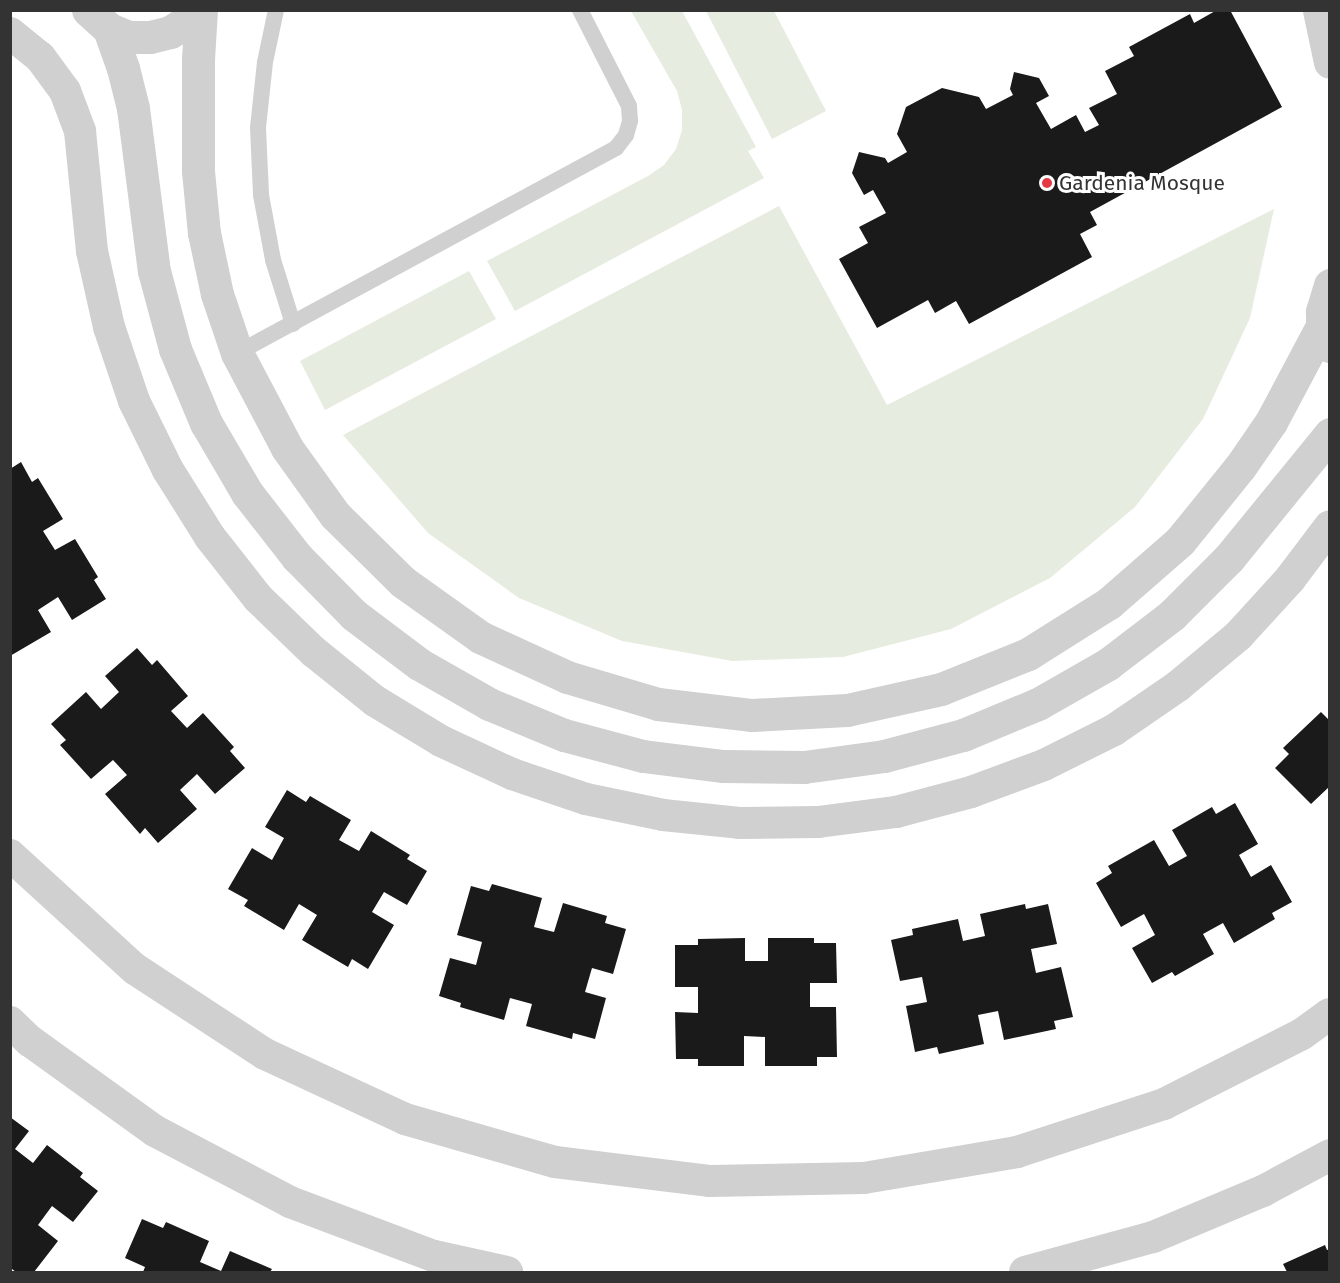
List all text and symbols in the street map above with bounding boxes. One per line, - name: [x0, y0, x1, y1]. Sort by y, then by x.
- place label: Gardenia Mosque: [1059, 170, 1225, 196]
- marker: Gardenia Mosque: [1040, 176, 1054, 190]

